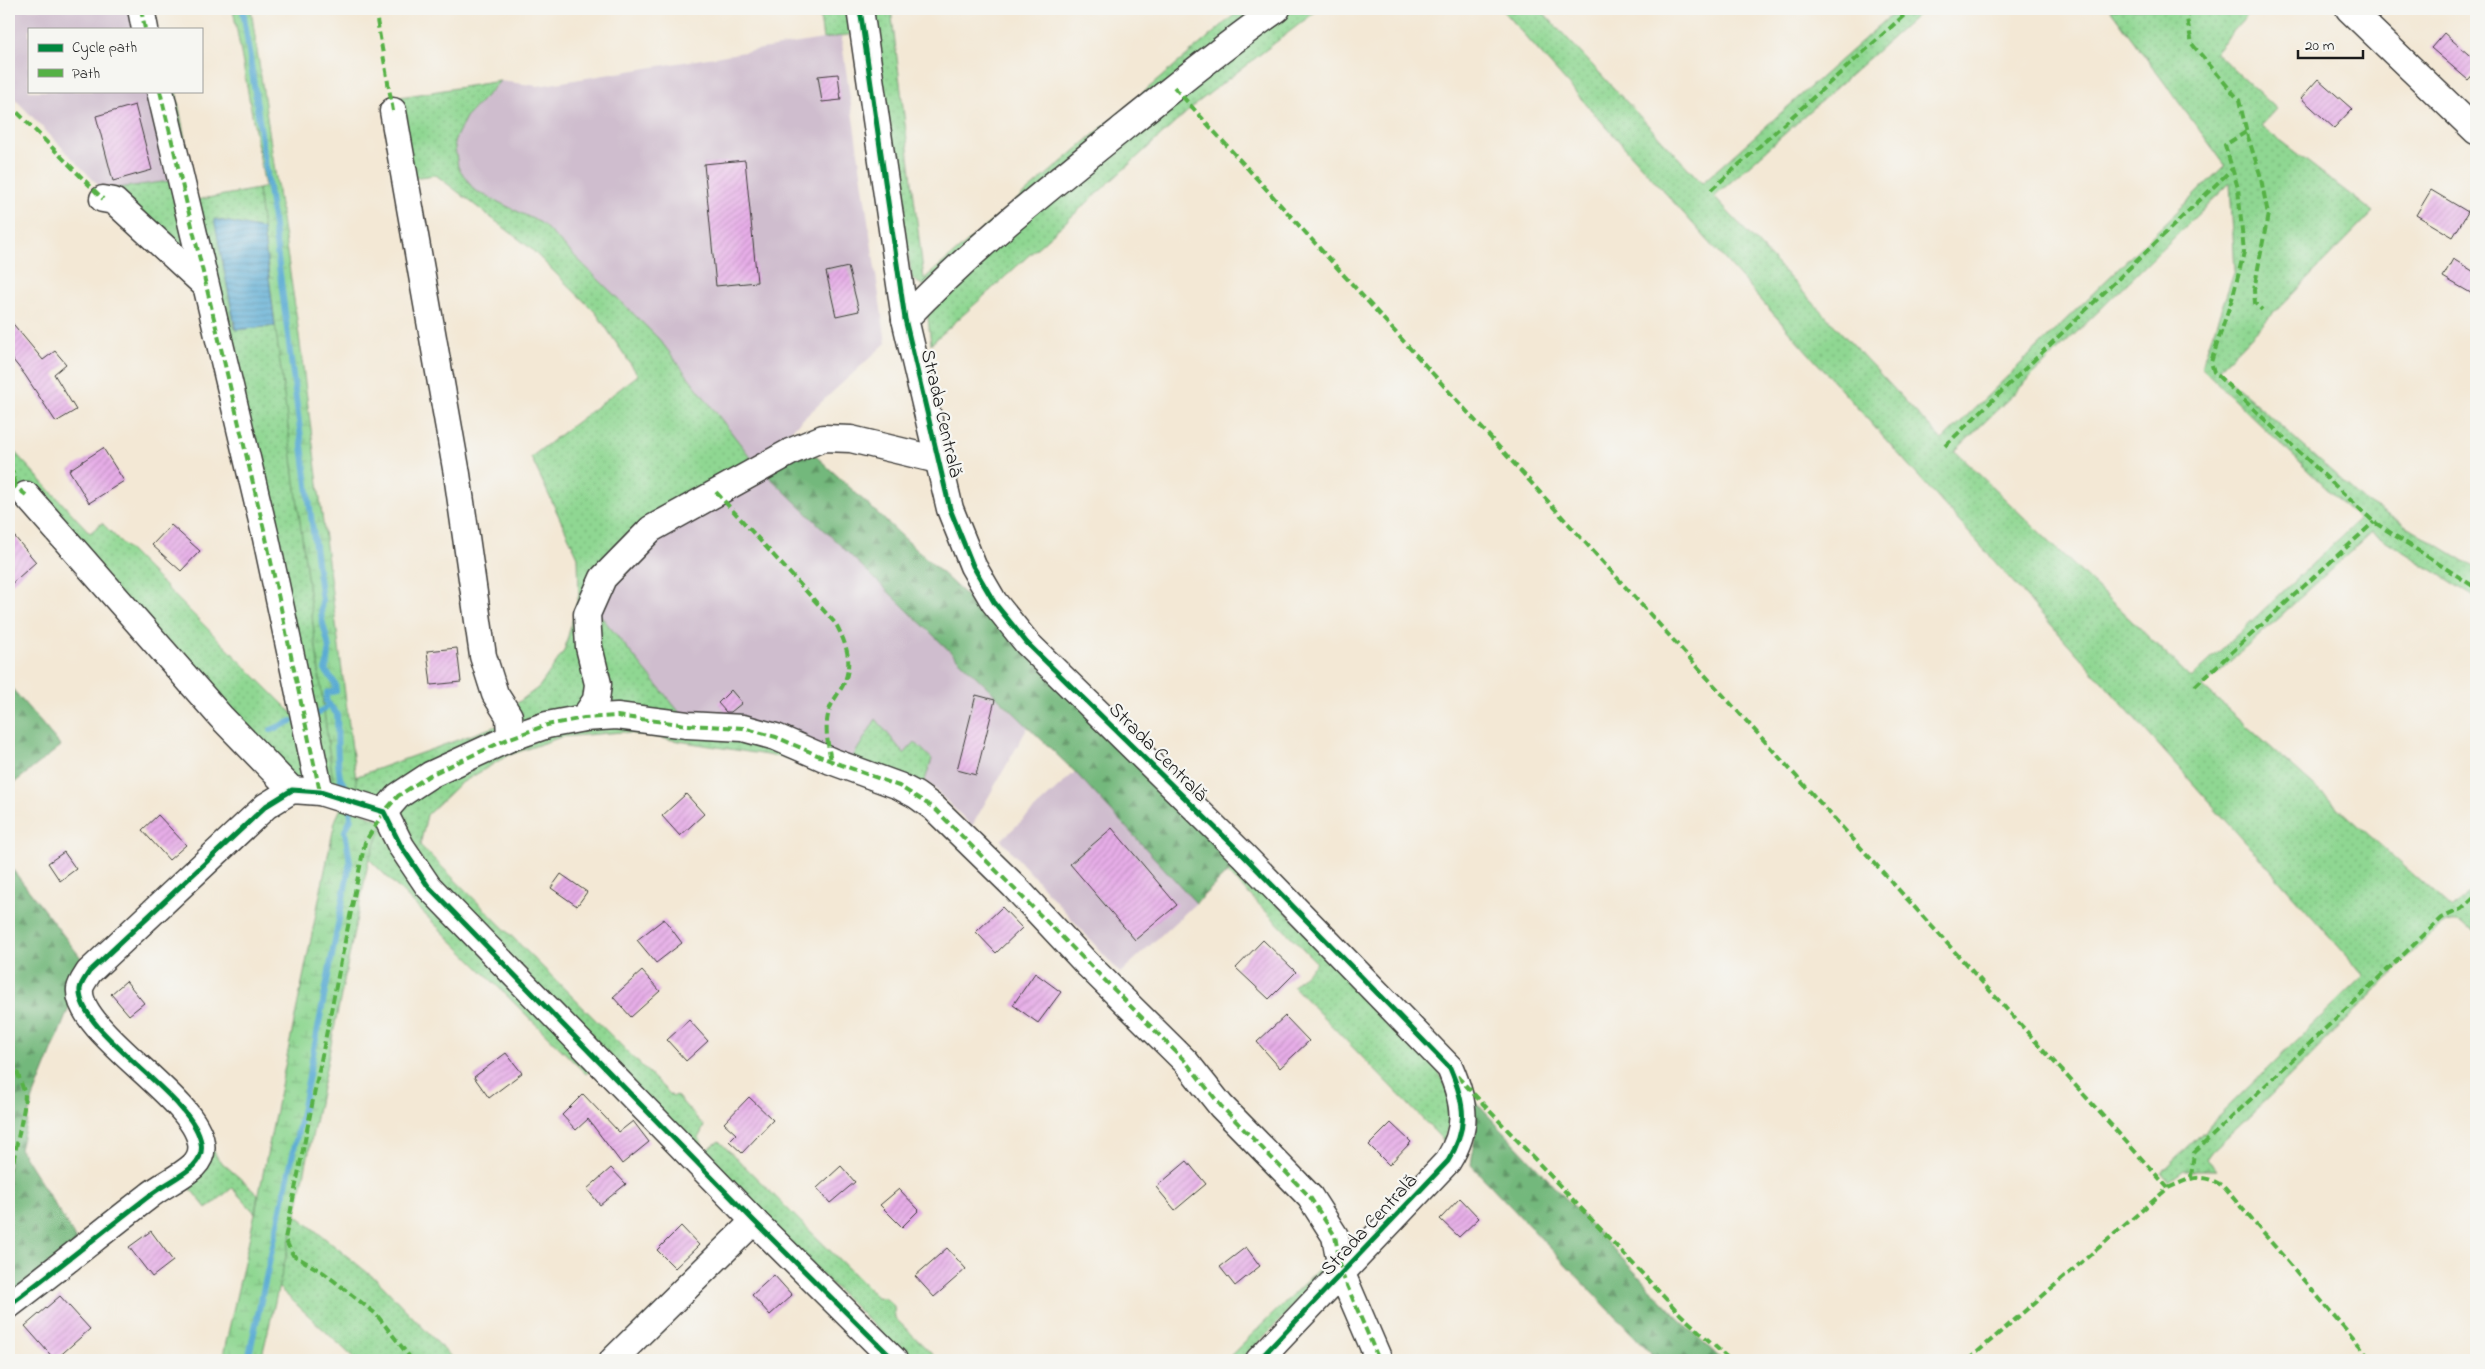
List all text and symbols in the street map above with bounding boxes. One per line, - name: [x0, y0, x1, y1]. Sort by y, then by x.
- legend: [28, 28, 202, 92]
- scale bar: [2298, 28, 2362, 60]
- text: 20 m: [2305, 35, 2335, 57]
- text: Cycle path: [72, 37, 137, 60]
- text: Path: [72, 63, 100, 85]
- street label: Strada Centrală: [912, 347, 969, 480]
- street label: Strada Centrală: [1101, 696, 1214, 809]
- street label: Strada Centrală: [1315, 1168, 1425, 1283]

